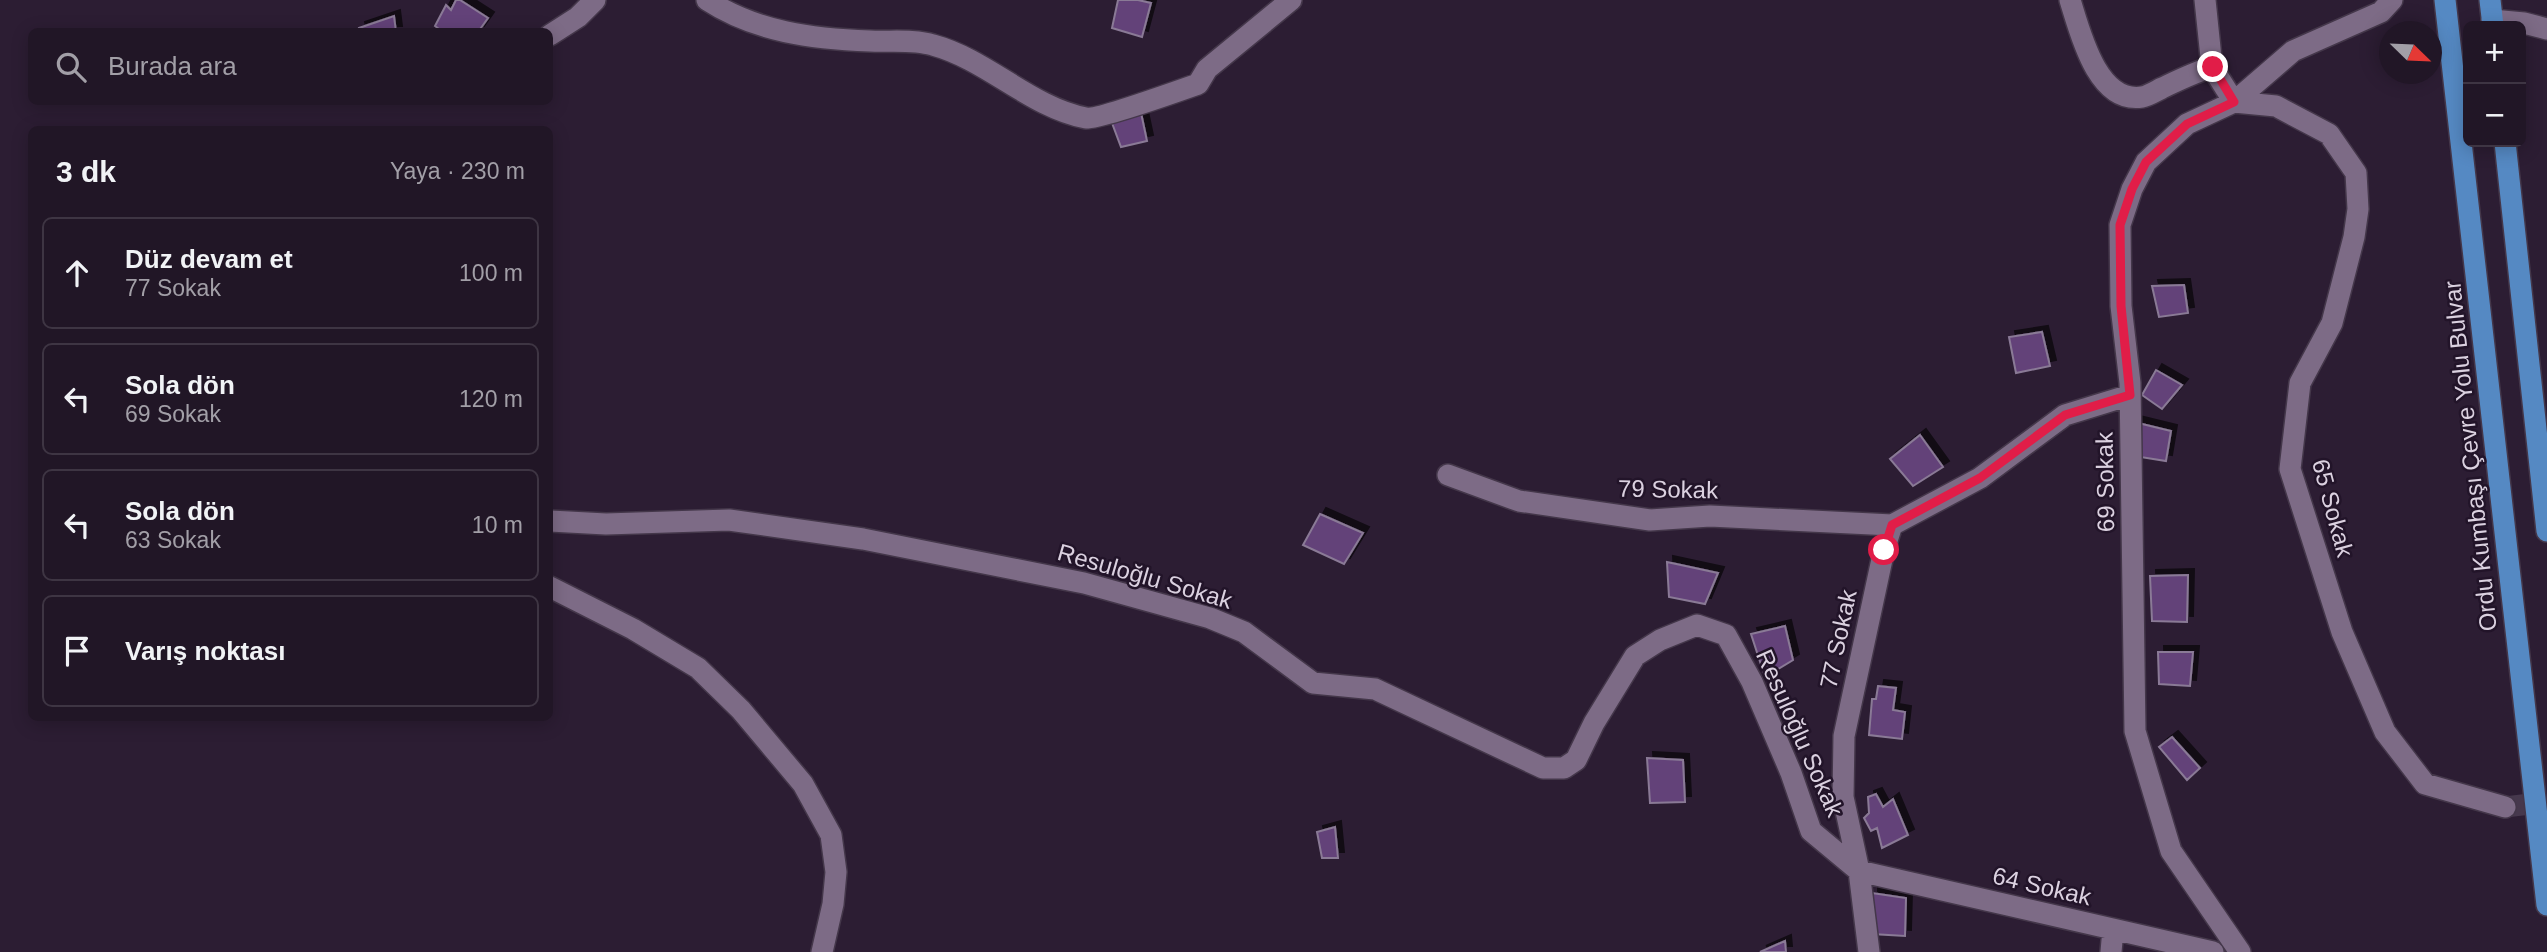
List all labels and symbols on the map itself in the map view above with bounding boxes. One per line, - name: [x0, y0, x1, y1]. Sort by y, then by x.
- north arrow: [2379, 21, 2442, 84]
- route end: [2197, 51, 2228, 82]
- street label: Ordu Kumbaşı Çevre Yolu Bulvar: [2438, 279, 2502, 633]
- street label: 69 Sokak: [2091, 431, 2119, 532]
- street label: 65 Sokak: [2307, 456, 2359, 561]
- street label: 79 Sokak: [1618, 475, 1719, 503]
- route start: [1868, 534, 1899, 565]
- street label: Resuloğlu Sokak: [1055, 538, 1236, 614]
- street label: 77 Sokak: [1814, 586, 1862, 691]
- street label: Resuloğlu Sokak: [1751, 645, 1849, 822]
- street label: 64 Sokak: [1990, 862, 2095, 911]

